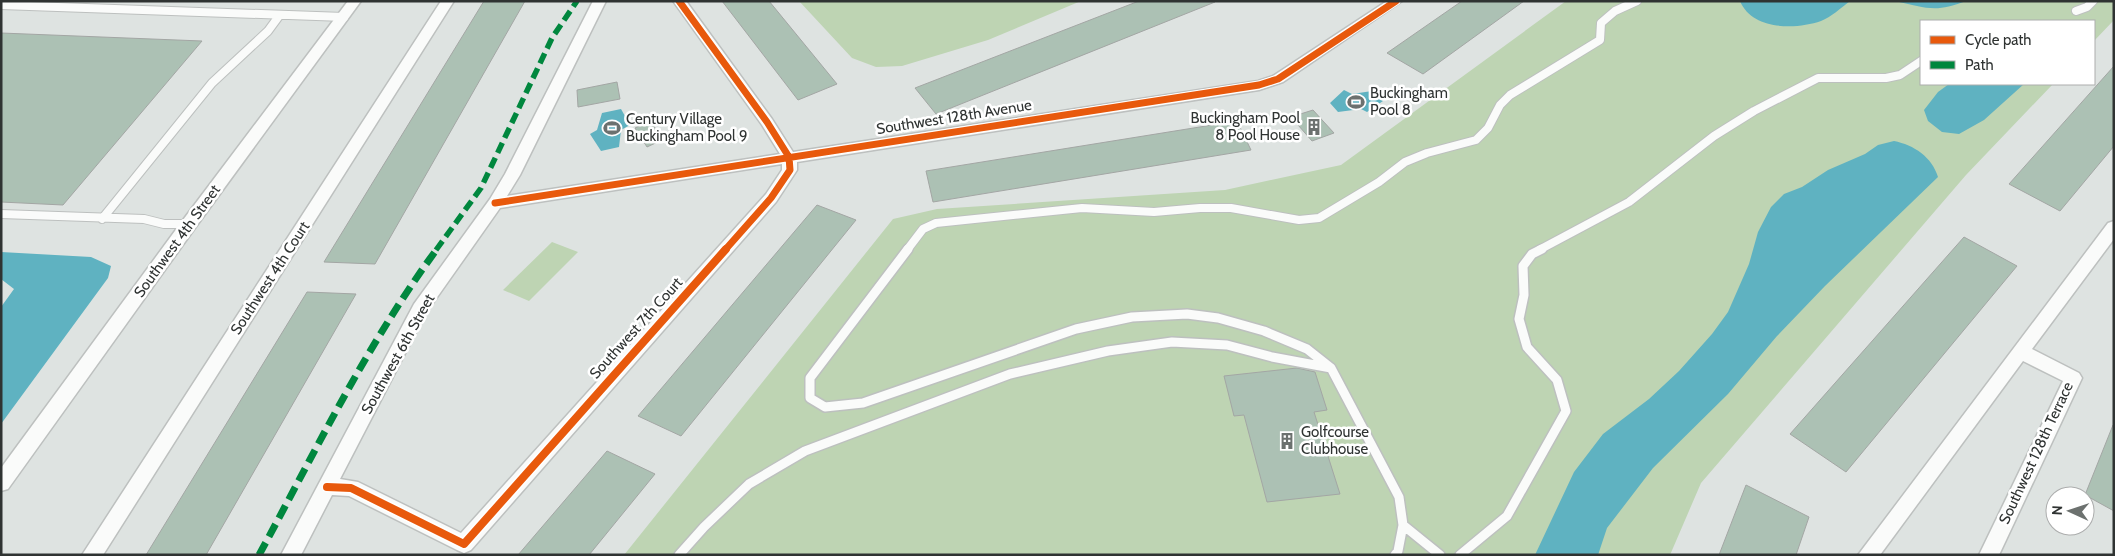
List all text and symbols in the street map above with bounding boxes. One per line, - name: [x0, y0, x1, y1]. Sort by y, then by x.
- legend: [1920, 20, 2095, 85]
- text: Cycle path: [1965, 31, 2031, 49]
- text: Path: [1965, 56, 1994, 74]
- place label: Buckingham Pool 8: [1370, 84, 1448, 119]
- sports icon: Buckingham Pool 8: [1346, 92, 1366, 112]
- street label: Southwest 128th Avenue: [875, 96, 1033, 138]
- place label: Buckingham Pool 8 Pool House: [1190, 109, 1300, 144]
- place label: Century Village Buckingham Pool 9: [626, 110, 747, 145]
- building icon: Buckingham Pool 8 Pool House: [1304, 117, 1324, 137]
- sports icon: Century Village Buckingham Pool 9: [602, 118, 622, 138]
- street label: Southwest 4th Street: [130, 181, 224, 301]
- street label: Southwest 4th Court: [227, 218, 313, 338]
- street label: Southwest 7th Court: [586, 274, 686, 382]
- street label: Southwest 6th Street: [357, 291, 439, 417]
- street label: Southwest 128th Terrace: [1995, 379, 2077, 527]
- place label: Golfcourse Clubhouse: [1301, 423, 1369, 458]
- building icon: Golfcourse Clubhouse: [1277, 431, 1297, 451]
- north arrow: [2045, 486, 2095, 536]
- text: N: [2048, 505, 2066, 516]

